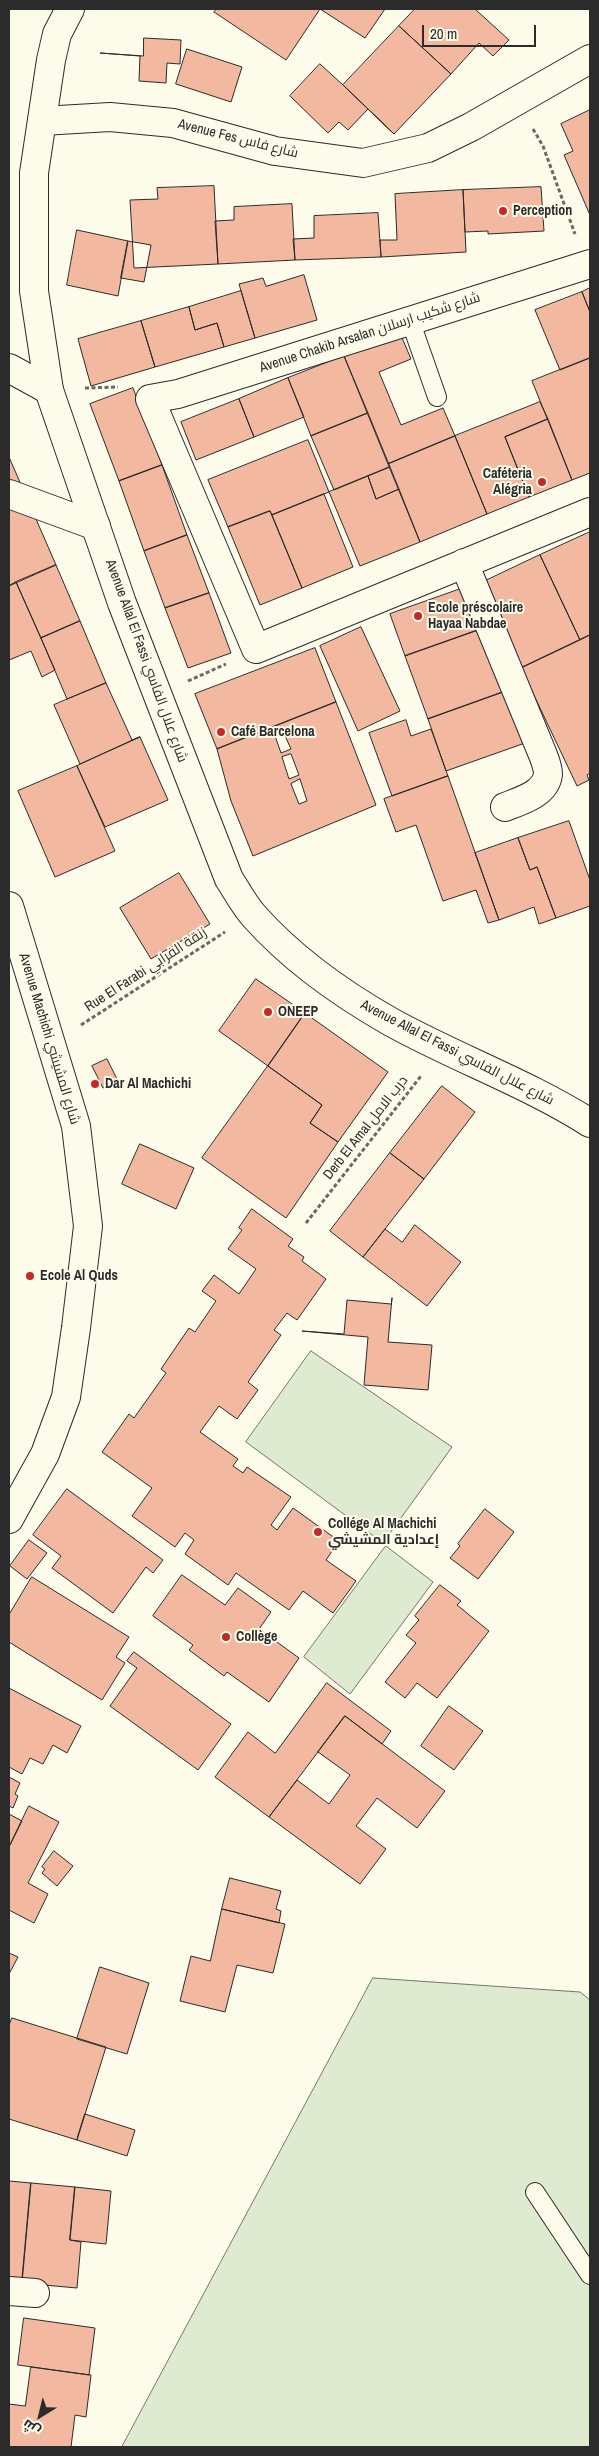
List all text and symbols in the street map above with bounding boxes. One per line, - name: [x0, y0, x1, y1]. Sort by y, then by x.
- scale bar: [424, 15, 538, 47]
- text: 20 m: [430, 23, 457, 44]
- street label: Avenue Fes شارع فاس: [176, 116, 300, 162]
- place label: Perception: [513, 203, 572, 219]
- marker: Perception: [497, 205, 509, 217]
- street label: Avenue Chakib Arsalan شارع شكيب ارسلان: [257, 289, 483, 377]
- place label: Caféteria Alégria: [483, 466, 532, 498]
- marker: Caféteria Alégria: [536, 476, 548, 488]
- street label: Avenue Allal El Fassi شارع علال الفاسي: [101, 557, 191, 765]
- place label: Ecole préscolaire Hayaa Nabdae: [428, 600, 523, 632]
- marker: Ecole préscolaire Hayaa Nabdae: [412, 610, 424, 622]
- place label: Café Barcelona: [231, 724, 315, 740]
- marker: Café Barcelona: [215, 726, 227, 738]
- street label: Rue El Farabi زنقة الفرابي: [82, 924, 210, 1016]
- street label: Avenue Machichi شارع المشيشي: [15, 951, 83, 1127]
- street label: Avenue Allal El Fassi شارع علال الفاسي: [358, 997, 556, 1109]
- place label: ONEEP: [278, 1004, 318, 1020]
- marker: ONEEP: [262, 1006, 274, 1018]
- street label: Derb El Amal درب الامل: [320, 1073, 412, 1183]
- place label: Dar Al Machichi: [105, 1076, 191, 1092]
- marker: Dar Al Machichi: [89, 1078, 101, 1090]
- place label: Ecole Al Quds: [40, 1268, 118, 1284]
- marker: Ecole Al Quds: [24, 1270, 36, 1282]
- place label: Collége Al Machichi إعدادية المشيشي: [328, 1516, 439, 1548]
- marker: Collége Al Machichi إعدادية المشيشي: [312, 1526, 324, 1538]
- place label: Collège: [236, 1629, 277, 1645]
- marker: Collège: [220, 1631, 232, 1643]
- north arrow: [15, 2391, 65, 2441]
- text: ش: [19, 2416, 44, 2441]

